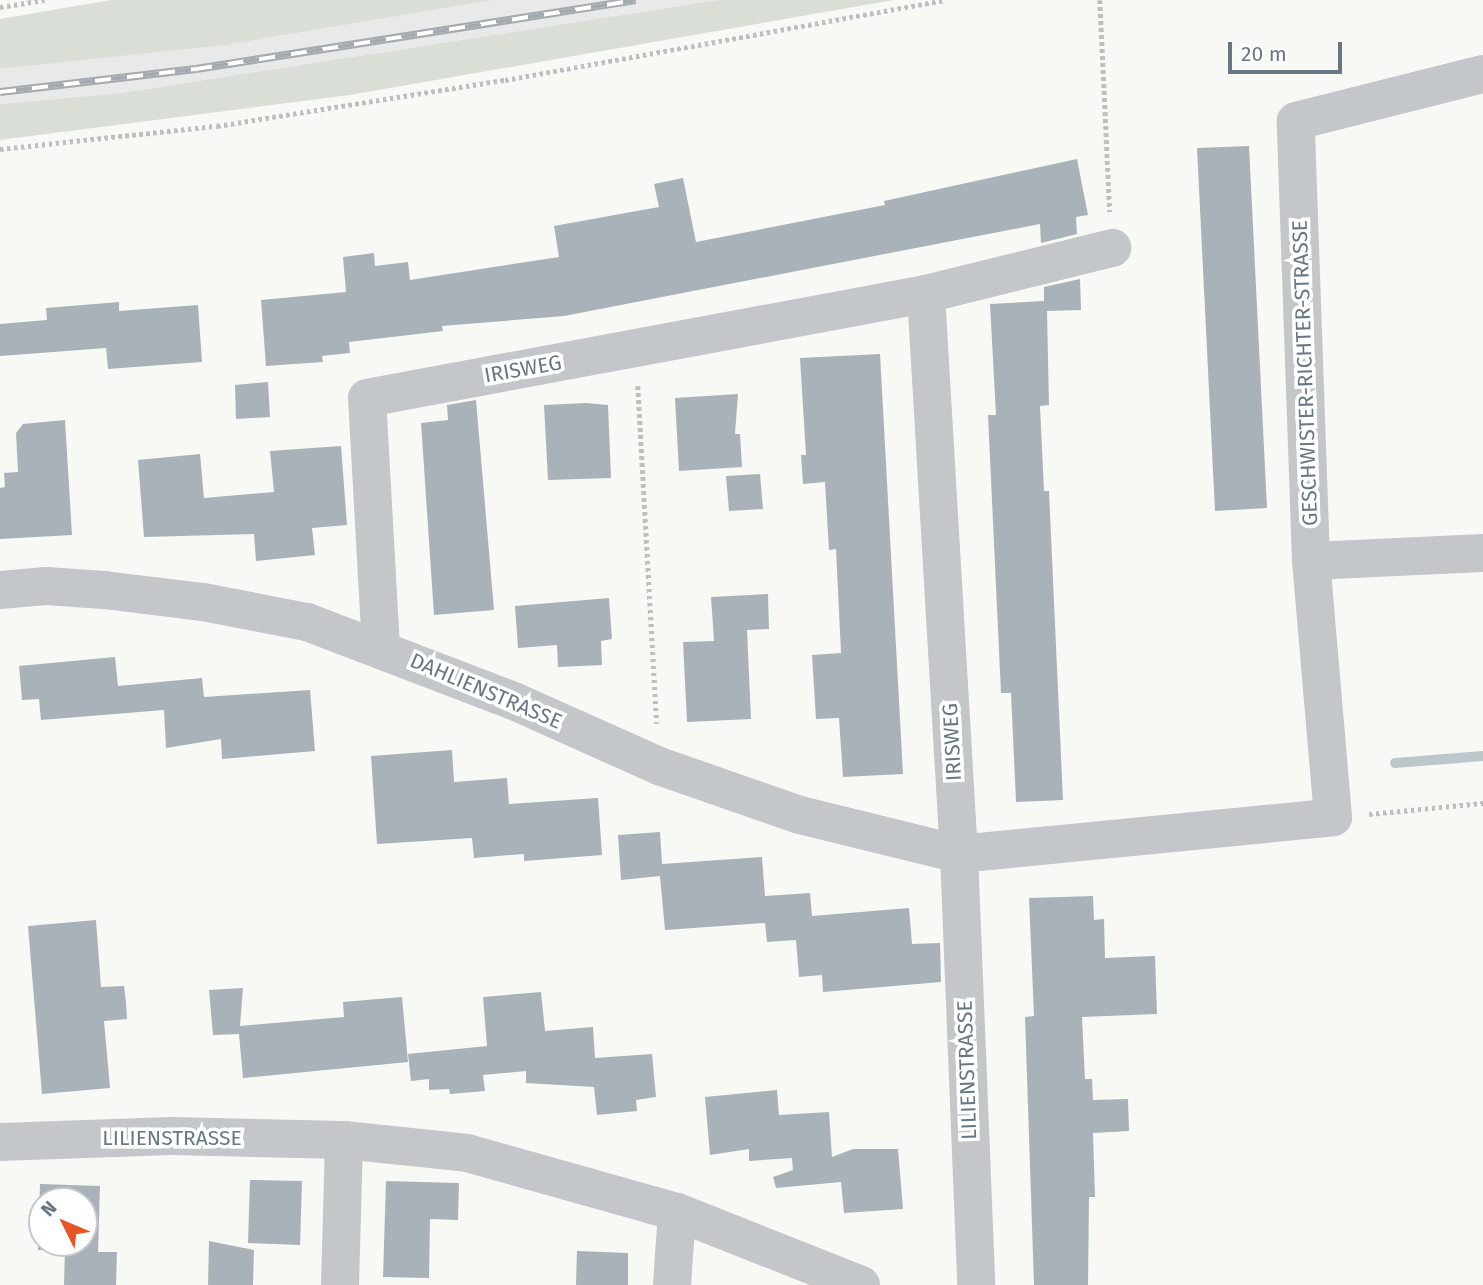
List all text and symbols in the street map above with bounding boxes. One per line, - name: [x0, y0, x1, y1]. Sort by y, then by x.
- scale bar: [1231, 28, 1345, 72]
- text: 20 m: [1241, 41, 1287, 67]
- street label: GESCHWISTER-RICHTER-STRASSE: [1287, 219, 1323, 527]
- street label: IRISWEG: [482, 350, 564, 388]
- street label: DAHLIENSTRASSE: [406, 648, 566, 734]
- street label: IRISWEG: [937, 702, 967, 782]
- street label: LILIENSTRASSE: [952, 1000, 982, 1140]
- street label: LILIENSTRASSE: [102, 1125, 242, 1151]
- north arrow: [28, 1187, 98, 1257]
- text: N: [36, 1196, 61, 1221]

